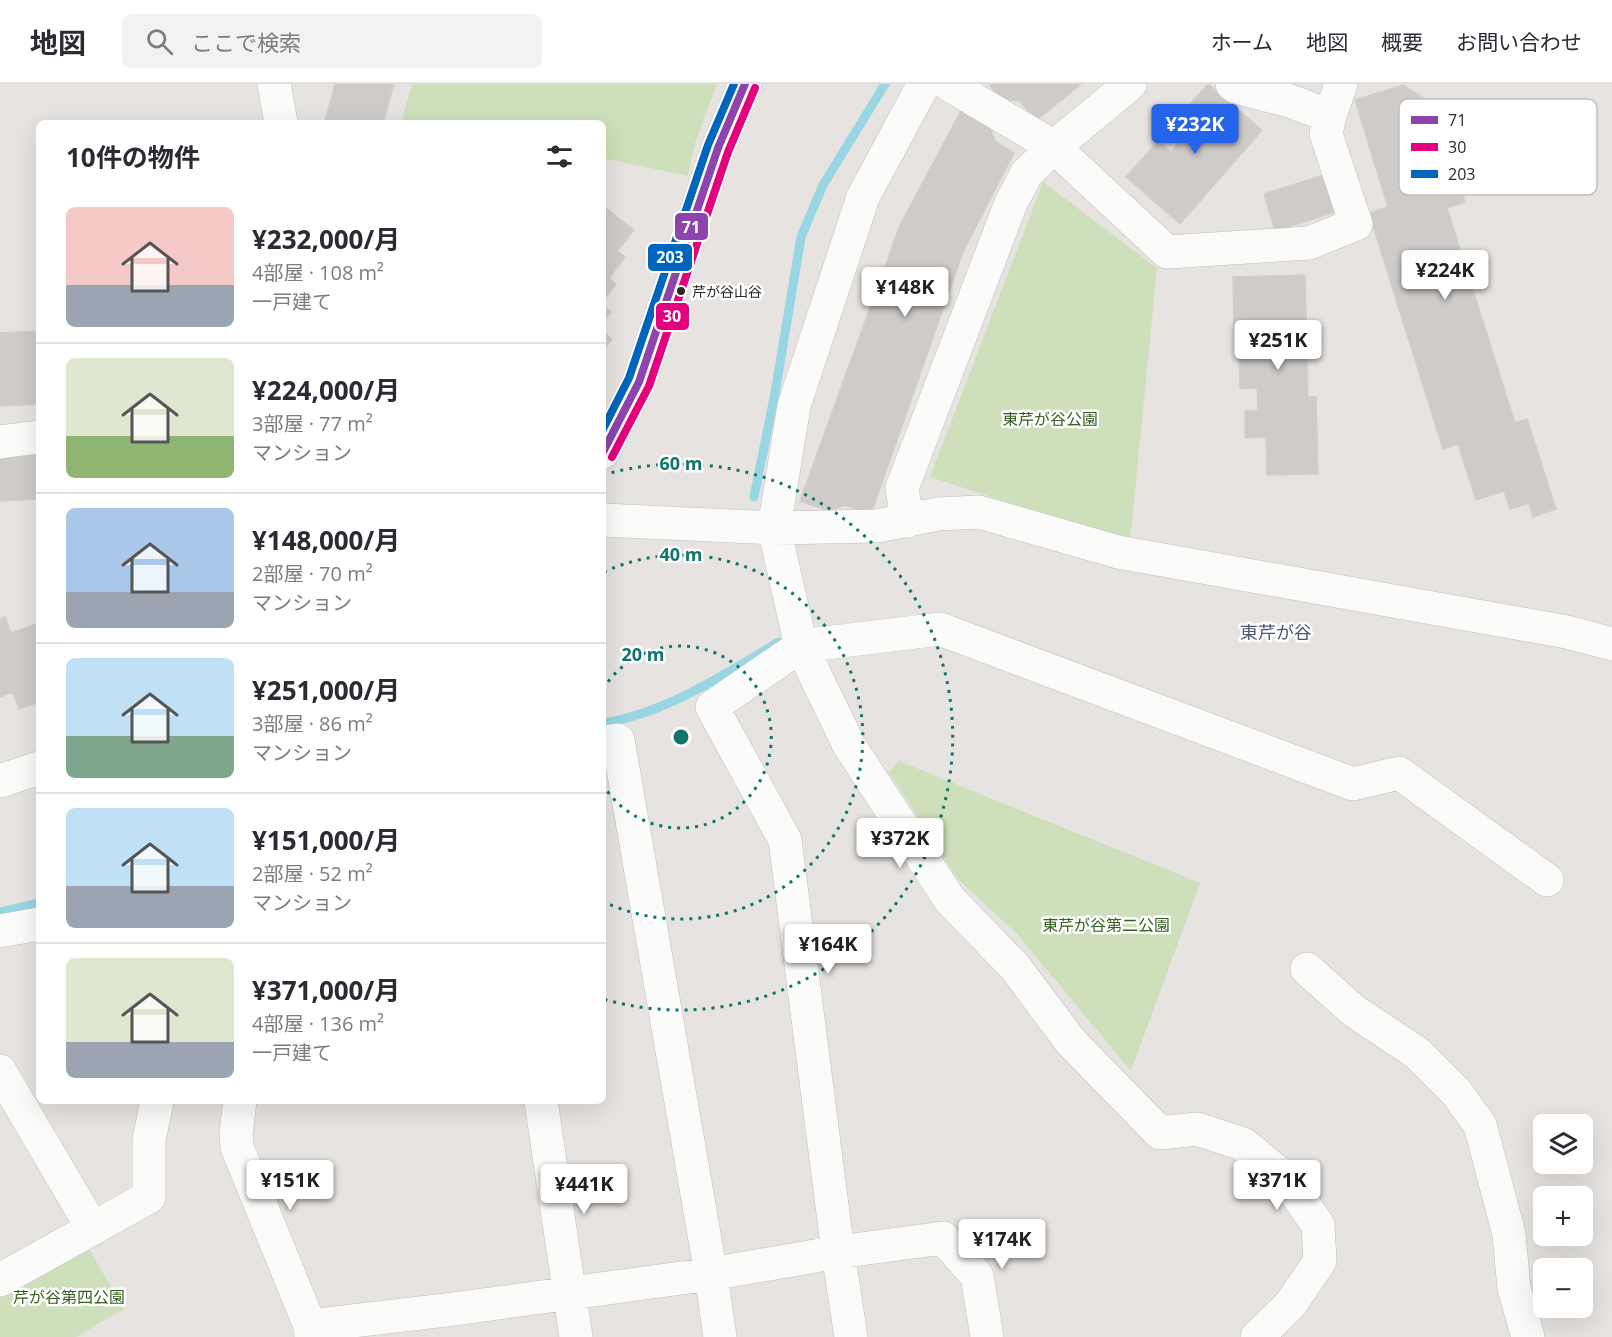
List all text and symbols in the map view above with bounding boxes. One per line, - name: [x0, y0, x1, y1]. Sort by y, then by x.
- search box: [122, 14, 542, 68]
- text: 地図: [30, 23, 86, 61]
- icon: search: [143, 25, 176, 58]
- text: ここで検索: [191, 27, 301, 57]
- text: ホーム: [1211, 28, 1273, 56]
- text: 地図: [1306, 28, 1348, 56]
- text: 概要: [1381, 28, 1423, 56]
- text: お問い合わせ: [1456, 28, 1582, 56]
- legend: [1399, 99, 1597, 195]
- pin: ¥232K: [1153, 104, 1237, 155]
- text: 71: [1448, 109, 1466, 131]
- text: ¥232K: [1165, 110, 1225, 137]
- text: 30: [1448, 136, 1466, 158]
- text: 10件の物件: [66, 139, 200, 175]
- icon: filters: [543, 140, 576, 173]
- text: 203: [1448, 163, 1475, 185]
- line badge: 71: [674, 212, 709, 241]
- text: 71: [682, 216, 700, 238]
- text: ¥232,000/月: [252, 221, 400, 257]
- icon: home: [114, 231, 186, 303]
- line badge: 203: [647, 243, 693, 272]
- text: 203: [656, 246, 684, 268]
- pin: ¥224K: [1403, 250, 1487, 301]
- text: ¥224K: [1415, 256, 1475, 283]
- text: 4部屋 · 108 m²: [252, 259, 384, 286]
- pin: ¥148K: [863, 267, 947, 318]
- text: ¥148K: [875, 273, 935, 300]
- place label: 芹が谷山谷: [692, 282, 762, 301]
- marker: 芹が谷山谷: [675, 285, 687, 297]
- text: 一戸建て: [252, 288, 332, 315]
- line badge: 30: [655, 302, 690, 331]
- text: 30: [663, 305, 681, 327]
- pin: ¥251K: [1236, 320, 1320, 371]
- text: ¥251K: [1248, 326, 1308, 353]
- text: ¥224,000/月: [252, 372, 400, 408]
- icon: home: [114, 382, 186, 454]
- park label: 東芹が谷公園: [1002, 408, 1098, 430]
- text: 3部屋 · 77 m²: [252, 410, 373, 437]
- text: マンション: [252, 439, 352, 466]
- text: 60 m: [660, 451, 702, 475]
- text: ¥148,000/月: [252, 522, 400, 558]
- icon: home: [114, 532, 186, 604]
- text: 40 m: [660, 542, 702, 566]
- text: 2部屋 · 70 m²: [252, 560, 373, 587]
- text: マンション: [252, 589, 352, 616]
- district label: 東芹が谷: [1240, 620, 1312, 644]
- text: 20 m: [622, 642, 664, 666]
- text: ¥251,000/月: [252, 672, 400, 708]
- icon: home: [114, 682, 186, 754]
- text: 3部屋 · 86 m²: [252, 710, 373, 737]
- centre of rings: [671, 727, 691, 747]
- text: マンション: [252, 739, 352, 766]
- pin: ¥372K: [858, 818, 942, 869]
- text: ¥151,000/月: [252, 822, 400, 858]
- text: ¥372K: [870, 824, 930, 851]
- icon: home: [114, 832, 186, 904]
- text: 2部屋 · 52 m²: [252, 860, 373, 887]
- text: マンション: [252, 889, 352, 916]
- park label: 東芹が谷第二公園: [1042, 914, 1170, 936]
- pin: ¥164K: [786, 924, 870, 975]
- text: ¥164K: [798, 930, 858, 957]
- text: ¥371,000/月: [252, 972, 400, 1008]
- icon: home: [114, 982, 186, 1054]
- text: 4部屋 · 136 m²: [252, 1010, 384, 1037]
- text: 一戸建て: [252, 1039, 332, 1066]
- map controls: [1533, 1114, 1593, 1318]
- button: layers: [1533, 1114, 1593, 1174]
- pin: ¥151K: [248, 1160, 332, 1211]
- pin: ¥371K: [1235, 1160, 1319, 1211]
- pin: ¥441K: [542, 1164, 626, 1215]
- text: ¥151K: [260, 1166, 320, 1193]
- text: ¥371K: [1247, 1166, 1307, 1193]
- text: ¥441K: [554, 1170, 614, 1197]
- button: +: [1533, 1186, 1593, 1246]
- pin: ¥174K: [960, 1219, 1044, 1270]
- text: ¥174K: [972, 1225, 1032, 1252]
- button: −: [1533, 1258, 1593, 1318]
- park label: 芹が谷第四公園: [13, 1286, 125, 1308]

